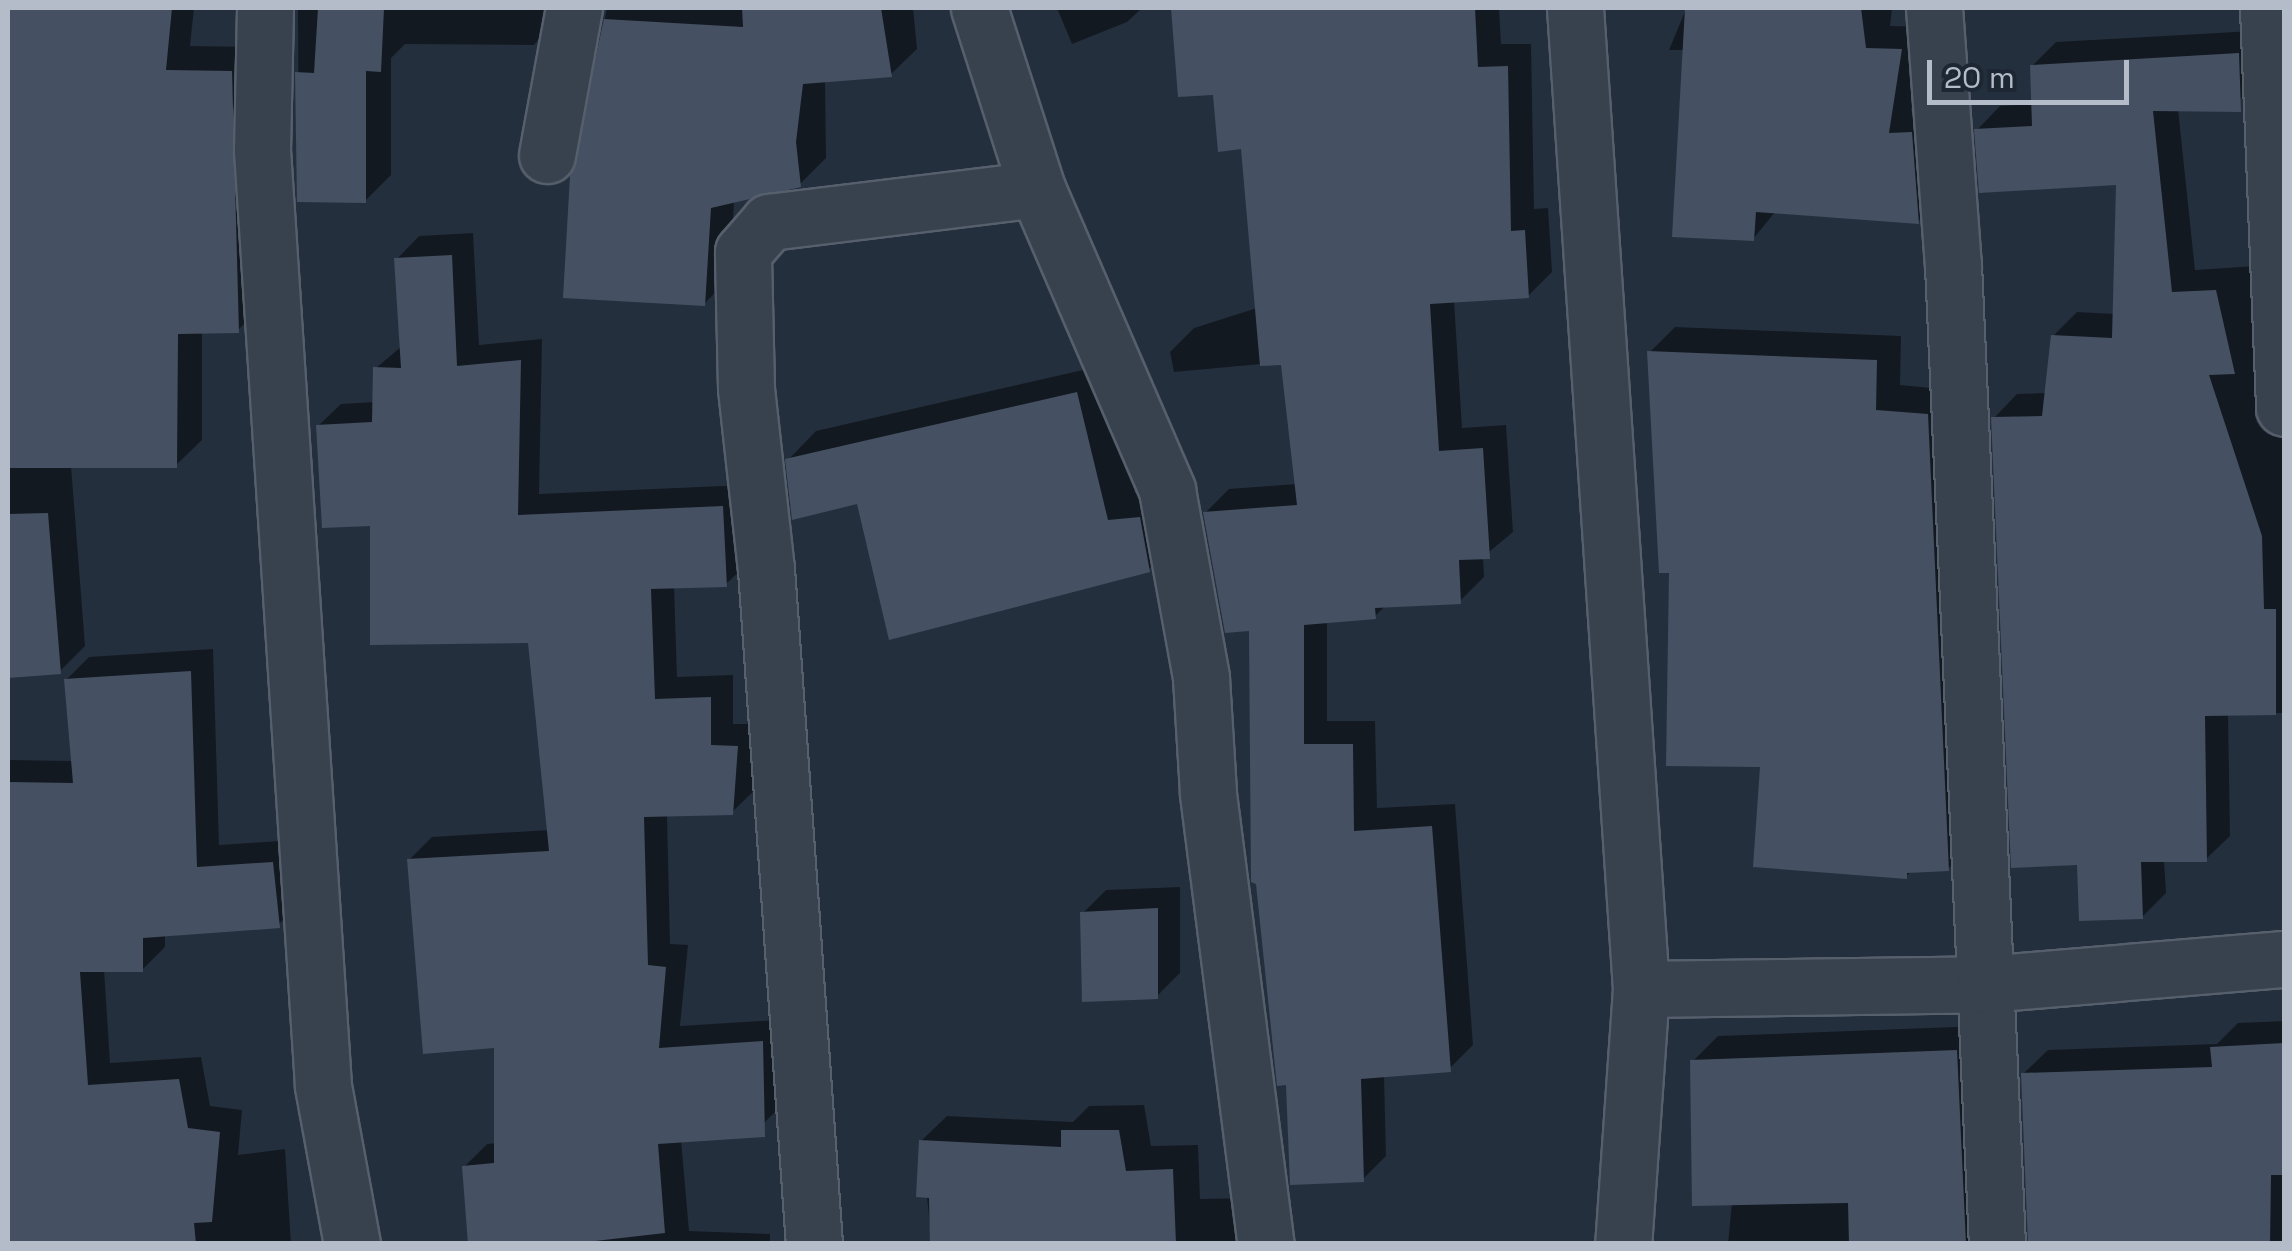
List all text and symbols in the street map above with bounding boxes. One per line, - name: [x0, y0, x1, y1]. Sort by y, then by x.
- scale bar: [1932, 40, 2134, 102]
- text: 20 m: [1944, 58, 2015, 97]

